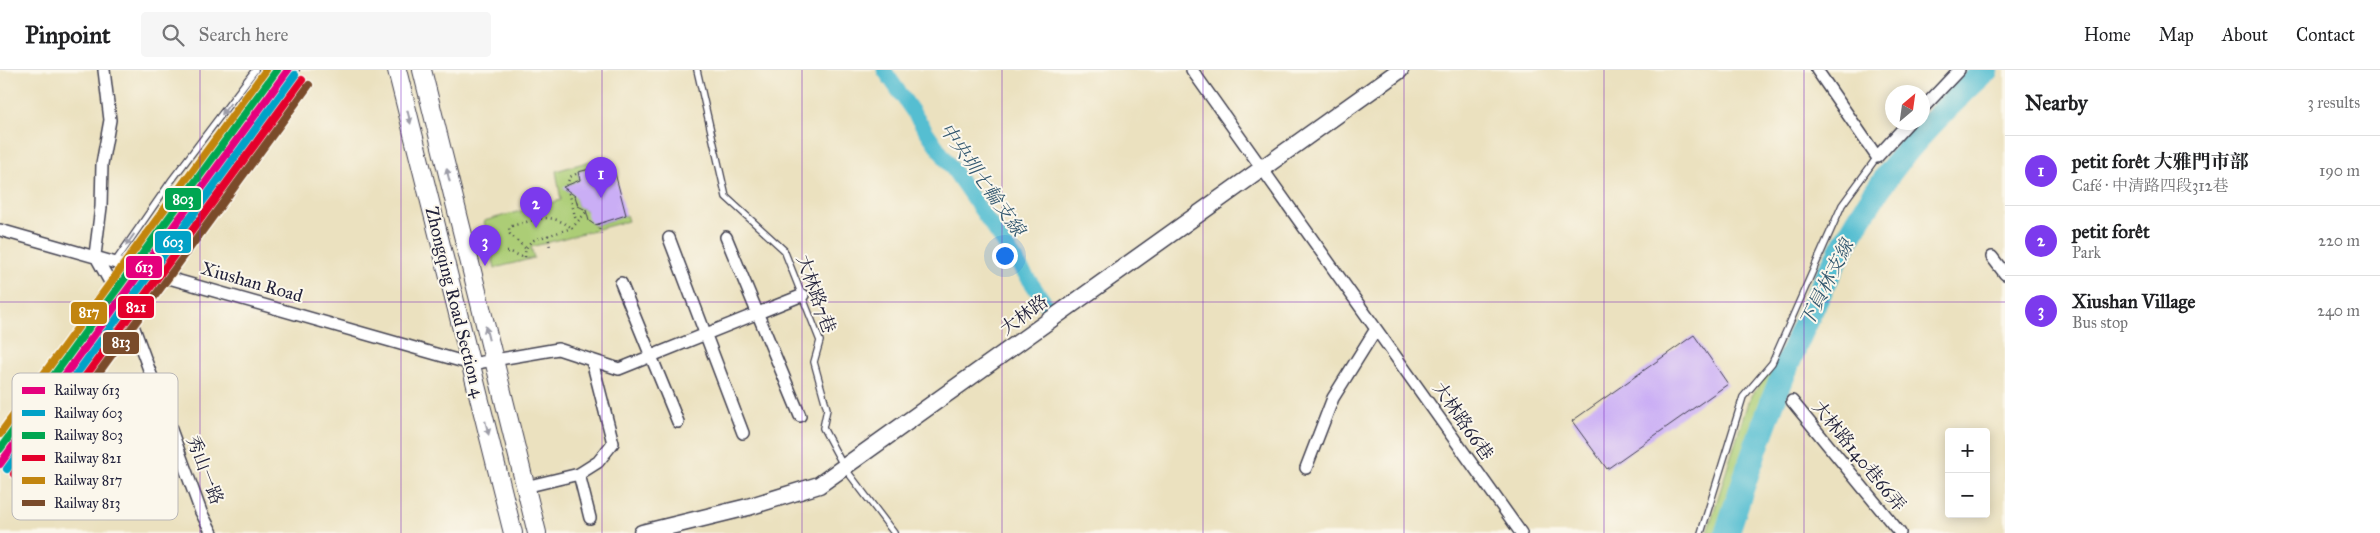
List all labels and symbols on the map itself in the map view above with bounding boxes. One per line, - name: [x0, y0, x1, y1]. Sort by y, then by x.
- north arrow: [1885, 85, 1930, 130]
- one-way arrow: [220, 102, 231, 115]
- one-way arrow: [405, 110, 413, 125]
- water label: 中央圳七輪支線: [935, 118, 1031, 242]
- pin: 1: [585, 157, 617, 198]
- one-way arrow: [444, 168, 452, 183]
- line badge: 803: [164, 187, 202, 211]
- pin: 2: [520, 187, 552, 228]
- text: 803: [172, 191, 194, 209]
- street label: Zhongqing Road Section 4: [420, 204, 490, 401]
- pin: 3: [469, 225, 501, 266]
- line badge: 603: [154, 230, 192, 254]
- one-way arrow: [125, 233, 135, 247]
- text: 603: [163, 234, 184, 252]
- water label: 下員林支線: [1795, 234, 1859, 331]
- your location: [992, 243, 1018, 269]
- street label: 大林路7巷: [792, 252, 840, 336]
- line badge: 613: [125, 255, 163, 279]
- street label: Xiushan Road: [199, 257, 305, 307]
- text: 613: [135, 259, 154, 277]
- street label: 大林路: [996, 290, 1052, 340]
- line badge: 821: [117, 295, 155, 319]
- text: 821: [126, 299, 146, 316]
- line badge: 817: [70, 301, 108, 325]
- text: 817: [79, 304, 100, 321]
- one-way arrow: [483, 325, 491, 340]
- line badge: 813: [102, 331, 140, 355]
- text: 813: [112, 334, 131, 352]
- legend: [12, 373, 178, 520]
- street label: 大林路66巷: [1428, 378, 1498, 464]
- text: Railway 613: [54, 382, 120, 399]
- street label: 大林路140巷66弄: [1808, 396, 1910, 516]
- text: Railway 603: [54, 405, 123, 422]
- one-way arrow: [483, 420, 491, 435]
- text: Railway 803: [54, 427, 123, 444]
- street label: 秀山一路: [182, 432, 228, 508]
- text: Railway 821: [54, 450, 122, 467]
- text: Railway 817: [54, 472, 122, 489]
- text: Railway 813: [54, 495, 120, 512]

